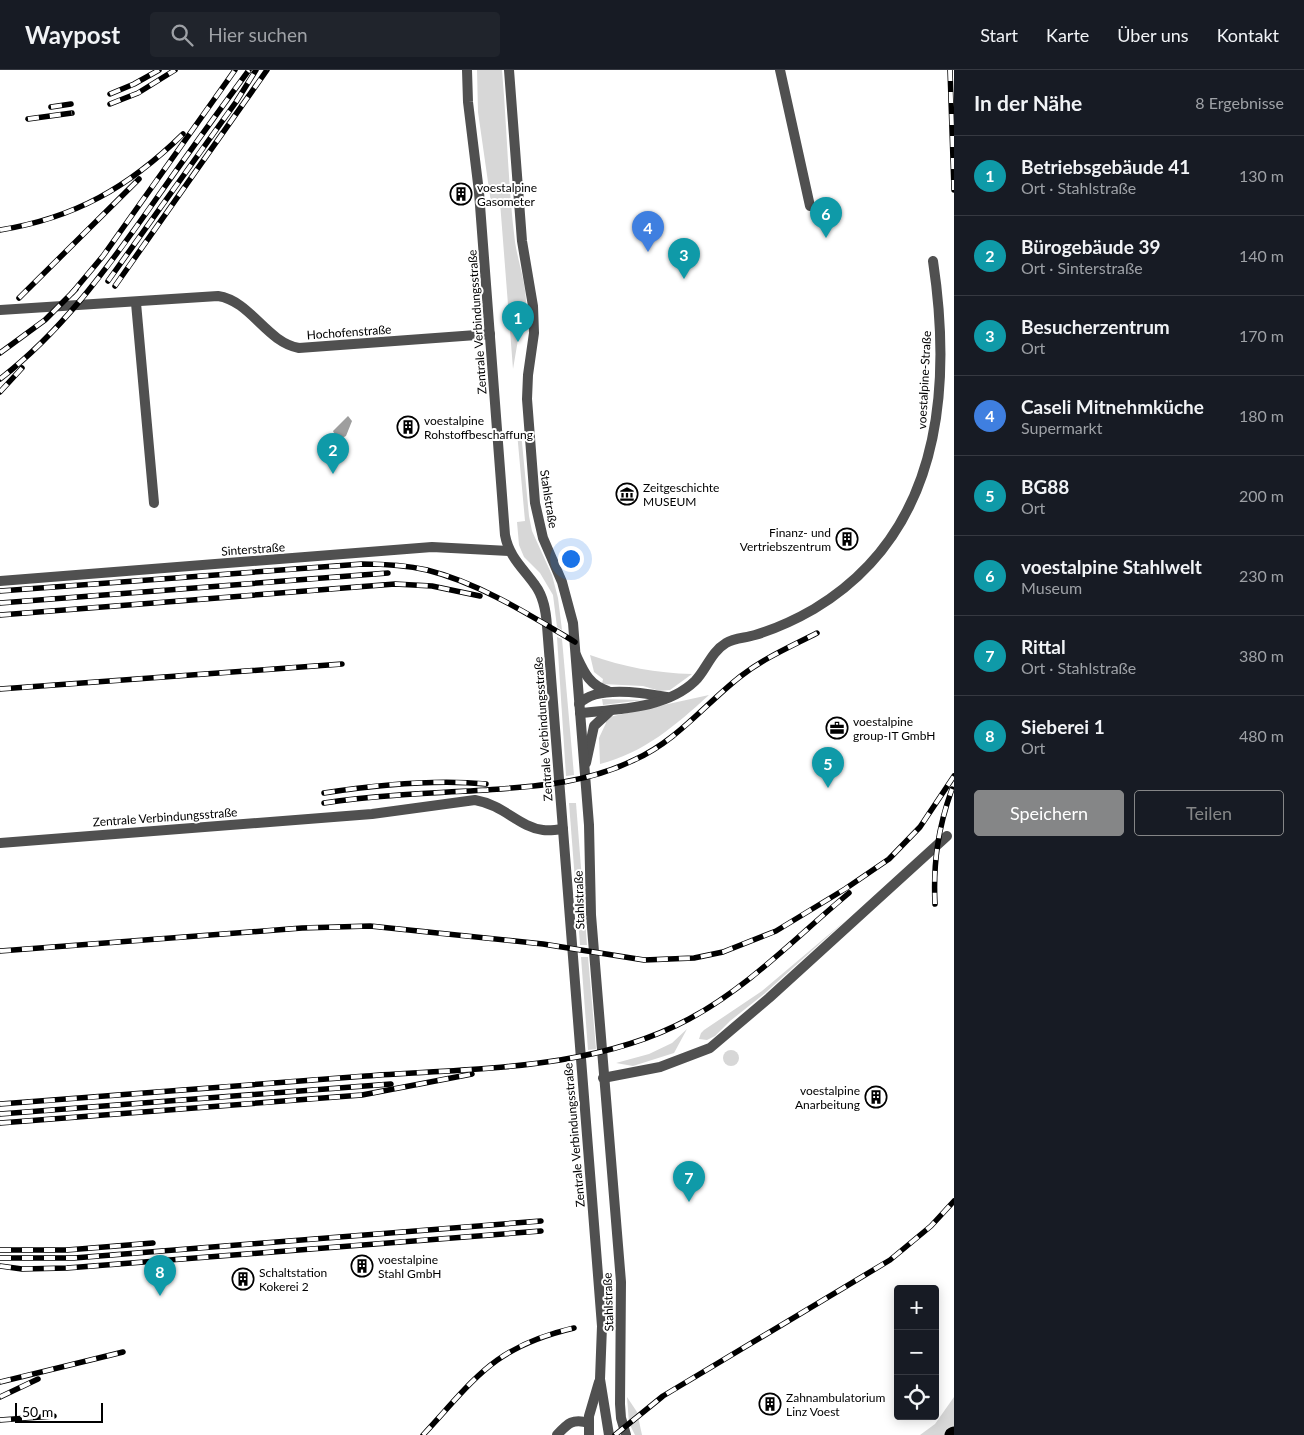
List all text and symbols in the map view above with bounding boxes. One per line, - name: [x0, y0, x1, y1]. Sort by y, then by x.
- search box: [150, 12, 500, 57]
- text: Waypost: [25, 20, 120, 49]
- icon: search: [168, 21, 196, 49]
- text: Hier suchen: [208, 23, 308, 46]
- text: Start: [980, 24, 1018, 46]
- text: Karte: [1046, 24, 1089, 46]
- text: Über uns: [1117, 24, 1189, 46]
- text: Kontakt: [1217, 24, 1279, 46]
- text: In der Nähe: [974, 90, 1082, 115]
- text: 8 Ergebnisse: [1195, 93, 1284, 112]
- text: Betriebsgebäude 41: [1021, 155, 1190, 178]
- text: 1: [985, 166, 995, 185]
- text: 130 m: [1239, 166, 1284, 185]
- text: Ort · Stahlstraße: [1021, 178, 1136, 197]
- place label: voestalpine Gasometer: [477, 180, 537, 209]
- building icon: voestalpine Gasometer: [449, 182, 473, 206]
- pin: 6: [810, 197, 842, 238]
- pin: 4: [632, 211, 664, 252]
- text: Bürogebäude 39: [1021, 235, 1160, 258]
- pin: 3: [668, 238, 700, 279]
- text: 2: [985, 246, 995, 265]
- text: 140 m: [1239, 246, 1284, 265]
- street label: Zentrale Verbindungsstraße: [464, 249, 490, 395]
- text: Ort · Sinterstraße: [1021, 258, 1143, 277]
- pin: 1: [502, 301, 534, 342]
- text: Besucherzentrum: [1021, 315, 1170, 338]
- street label: Hochofenstraße: [306, 322, 392, 342]
- text: 3: [985, 326, 995, 345]
- text: 170 m: [1239, 326, 1284, 345]
- street label: voestalpine-Straße: [914, 330, 934, 430]
- text: Ort: [1021, 338, 1045, 357]
- text: Caseli Mitnehmküche: [1021, 395, 1204, 418]
- text: 4: [985, 406, 995, 425]
- text: 180 m: [1239, 406, 1284, 425]
- place label: voestalpine Rohstoffbeschaffung: [424, 413, 533, 442]
- building icon: voestalpine Rohstoffbeschaffung: [396, 415, 420, 439]
- text: Supermarkt: [1021, 418, 1102, 437]
- pin: 2: [317, 433, 349, 474]
- street label: Stahlstraße: [537, 469, 561, 529]
- text: BG88: [1021, 475, 1069, 498]
- place label: Zeitgeschichte MUSEUM: [643, 480, 719, 509]
- museum icon: Zeitgeschichte MUSEUM: [615, 482, 639, 506]
- text: 5: [985, 486, 995, 505]
- text: 200 m: [1239, 486, 1284, 505]
- text: Ort: [1021, 498, 1045, 517]
- place label: Finanz- und Vertriebszentrum: [740, 525, 831, 554]
- building icon: Finanz- und Vertriebszentrum: [835, 527, 859, 551]
- street label: Sinterstraße: [221, 539, 285, 559]
- your location: [558, 546, 584, 572]
- text: voestalpine Stahlwelt: [1021, 555, 1202, 578]
- text: 6: [985, 566, 995, 585]
- text: 230 m: [1239, 566, 1284, 585]
- text: Museum: [1021, 578, 1082, 597]
- text: Rittal: [1021, 635, 1066, 658]
- text: 7: [985, 646, 995, 665]
- text: 380 m: [1239, 646, 1284, 665]
- street label: Zentrale Verbindungsstraße: [530, 656, 556, 802]
- text: Ort · Stahlstraße: [1021, 658, 1136, 677]
- place label: voestalpine group-IT GmbH: [853, 714, 935, 743]
- text: Sieberei 1: [1021, 715, 1105, 738]
- office icon: voestalpine group-IT GmbH: [825, 716, 849, 740]
- text: 8: [985, 726, 995, 745]
- text: 480 m: [1239, 726, 1284, 745]
- text: Ort: [1021, 738, 1045, 757]
- pin: 5: [812, 747, 844, 788]
- button: Speichern: [974, 790, 1124, 836]
- button: Teilen: [1134, 790, 1284, 836]
- street label: Zentrale Verbindungsstraße: [92, 804, 238, 830]
- street label: Stahlstraße: [570, 870, 588, 930]
- street label: Zentrale Verbindungsstraße: [560, 1062, 588, 1208]
- place label: voestalpine Anarbeitung: [795, 1083, 860, 1112]
- building icon: voestalpine Anarbeitung: [864, 1085, 888, 1109]
- pin: 7: [673, 1161, 705, 1202]
- place label: voestalpine Stahl GmbH: [378, 1252, 441, 1281]
- building icon: voestalpine Stahl GmbH: [350, 1254, 374, 1278]
- pin: 8: [144, 1255, 176, 1296]
- place label: Schaltstation Kokerei 2: [259, 1265, 327, 1294]
- building icon: Schaltstation Kokerei 2: [231, 1267, 255, 1291]
- street label: Stahlstraße: [599, 1272, 617, 1332]
- map controls: [894, 1285, 939, 1420]
- button: +: [894, 1285, 939, 1330]
- button: −: [894, 1330, 939, 1375]
- button: locate: [894, 1375, 939, 1420]
- place label: Zahnambulatorium Linz Voest: [786, 1390, 886, 1419]
- building icon: Zahnambulatorium Linz Voest: [758, 1392, 782, 1416]
- scale bar: [15, 1400, 102, 1423]
- text: 50 m: [22, 1403, 53, 1420]

